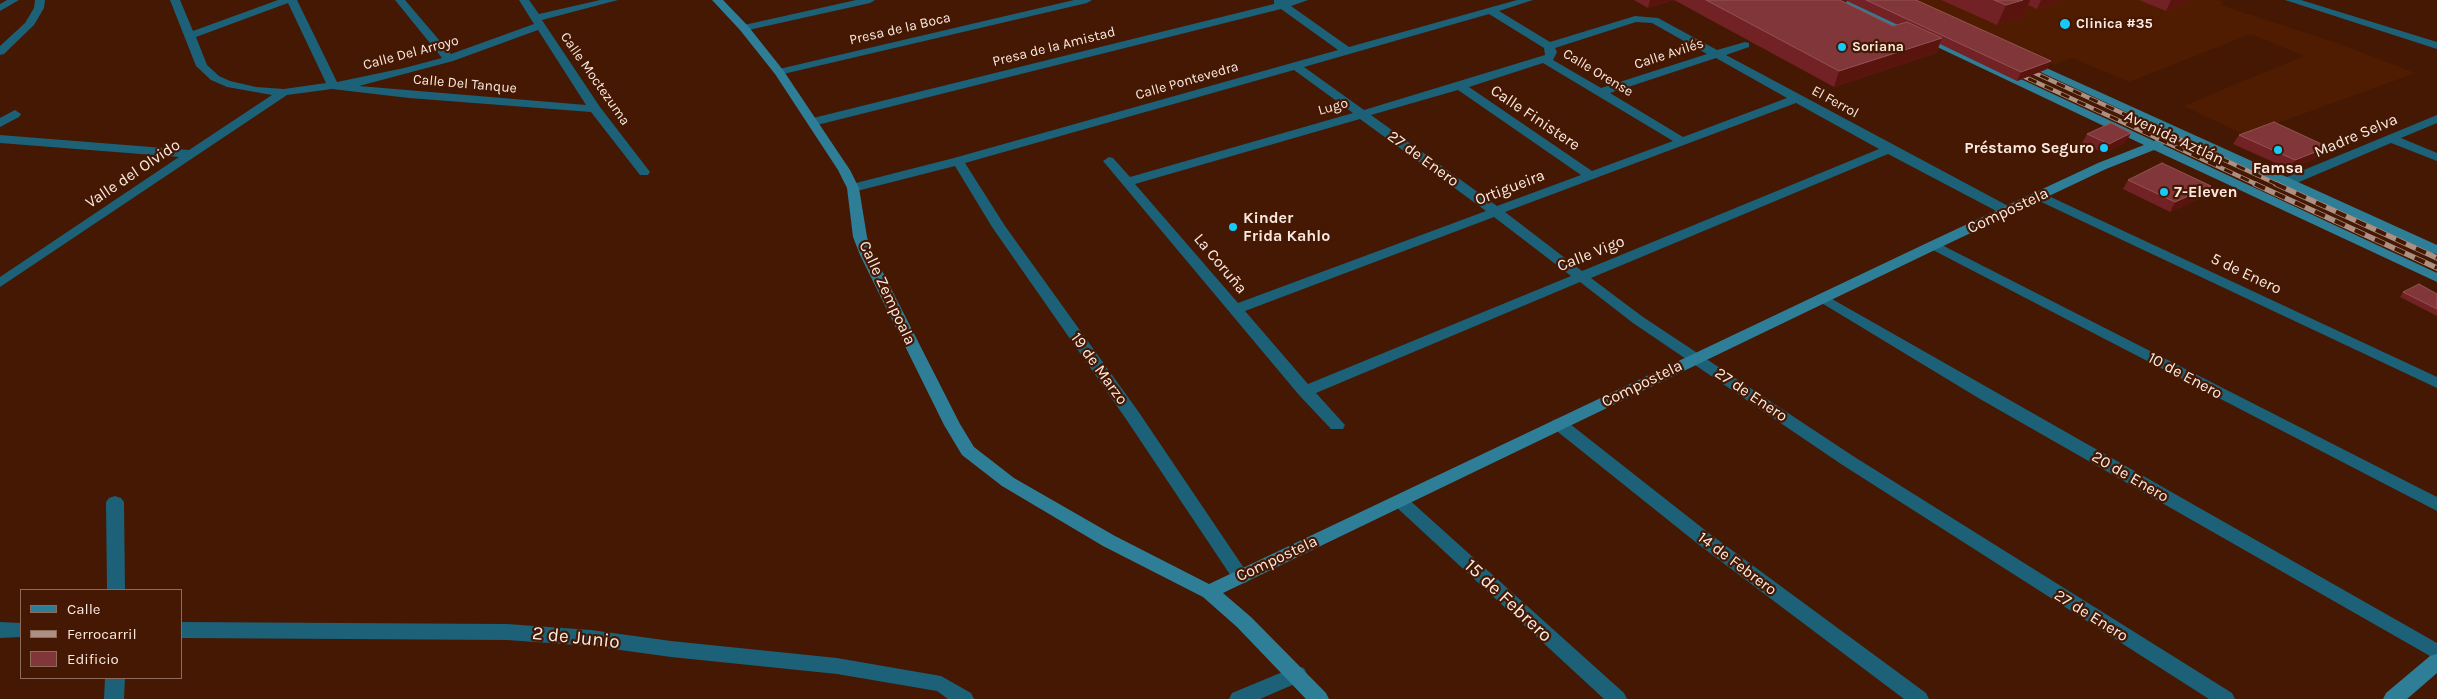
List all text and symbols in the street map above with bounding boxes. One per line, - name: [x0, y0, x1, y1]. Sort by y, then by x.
- street label: Presa de la Boca: [848, 9, 952, 49]
- place label: Clinica #35: [2076, 16, 2153, 32]
- marker: Clinica #35: [2058, 17, 2072, 31]
- street label: Presa de la Amistad: [991, 24, 1117, 70]
- street label: Calle Moctezuma: [557, 29, 633, 129]
- street label: Calle Del Arroyo: [361, 32, 461, 74]
- street label: Calle Avilés: [1632, 35, 1706, 73]
- place label: Soriana: [1852, 39, 1904, 55]
- marker: Soriana: [1836, 41, 1848, 53]
- street label: Calle Orense: [1560, 45, 1636, 101]
- street label: Calle Pontevedra: [1134, 58, 1240, 104]
- street label: Calle Del Tanque: [412, 71, 518, 97]
- street label: Calle Finistere: [1487, 81, 1583, 155]
- street label: El Ferrol: [1809, 82, 1861, 122]
- street label: Lugo: [1316, 95, 1350, 119]
- street label: Avenida Aztlán: [2121, 107, 2227, 169]
- street label: Madre Selva: [2311, 110, 2401, 162]
- street label: 27 de Enero: [1384, 127, 1462, 191]
- street label: Valle del Olvido: [82, 135, 184, 213]
- place label: Préstamo Seguro: [1964, 138, 2094, 158]
- marker: Préstamo Seguro: [2098, 142, 2110, 154]
- marker: Famsa: [2272, 144, 2284, 156]
- place label: Famsa: [2253, 158, 2303, 178]
- street label: Ortigueira: [1472, 166, 1548, 210]
- place label: 7-Eleven: [2174, 182, 2237, 202]
- street label: Compostela: [1964, 184, 2052, 238]
- marker: 7-Eleven: [2158, 186, 2170, 198]
- place label: Kinder Frida Kahlo: [1243, 208, 1330, 246]
- marker: Kinder Frida Kahlo: [1227, 221, 1239, 233]
- street label: La Coruña: [1189, 230, 1251, 298]
- street label: Calle Vigo: [1554, 232, 1628, 276]
- street label: Calle Zempoala: [855, 238, 919, 348]
- street label: 5 de Enero: [2208, 249, 2284, 299]
- street label: 19 de Marzo: [1066, 329, 1132, 409]
- street label: 10 de Enero: [2145, 348, 2225, 404]
- street label: Compostela: [1598, 356, 1686, 412]
- street label: 27 de Enero: [1711, 364, 1791, 426]
- street label: 20 de Enero: [2088, 447, 2172, 507]
- street label: 14 de Febrero: [1694, 528, 1780, 600]
- street label: Compostela: [1233, 532, 1321, 586]
- street label: 15 de Febrero: [1460, 555, 1556, 647]
- street label: 27 de Enero: [2051, 586, 2131, 646]
- legend: [20, 589, 182, 679]
- text: Calle: [67, 600, 101, 618]
- street label: 2 de Junio: [531, 622, 621, 654]
- text: Ferrocarril: [67, 625, 137, 643]
- text: Edificio: [67, 650, 119, 668]

